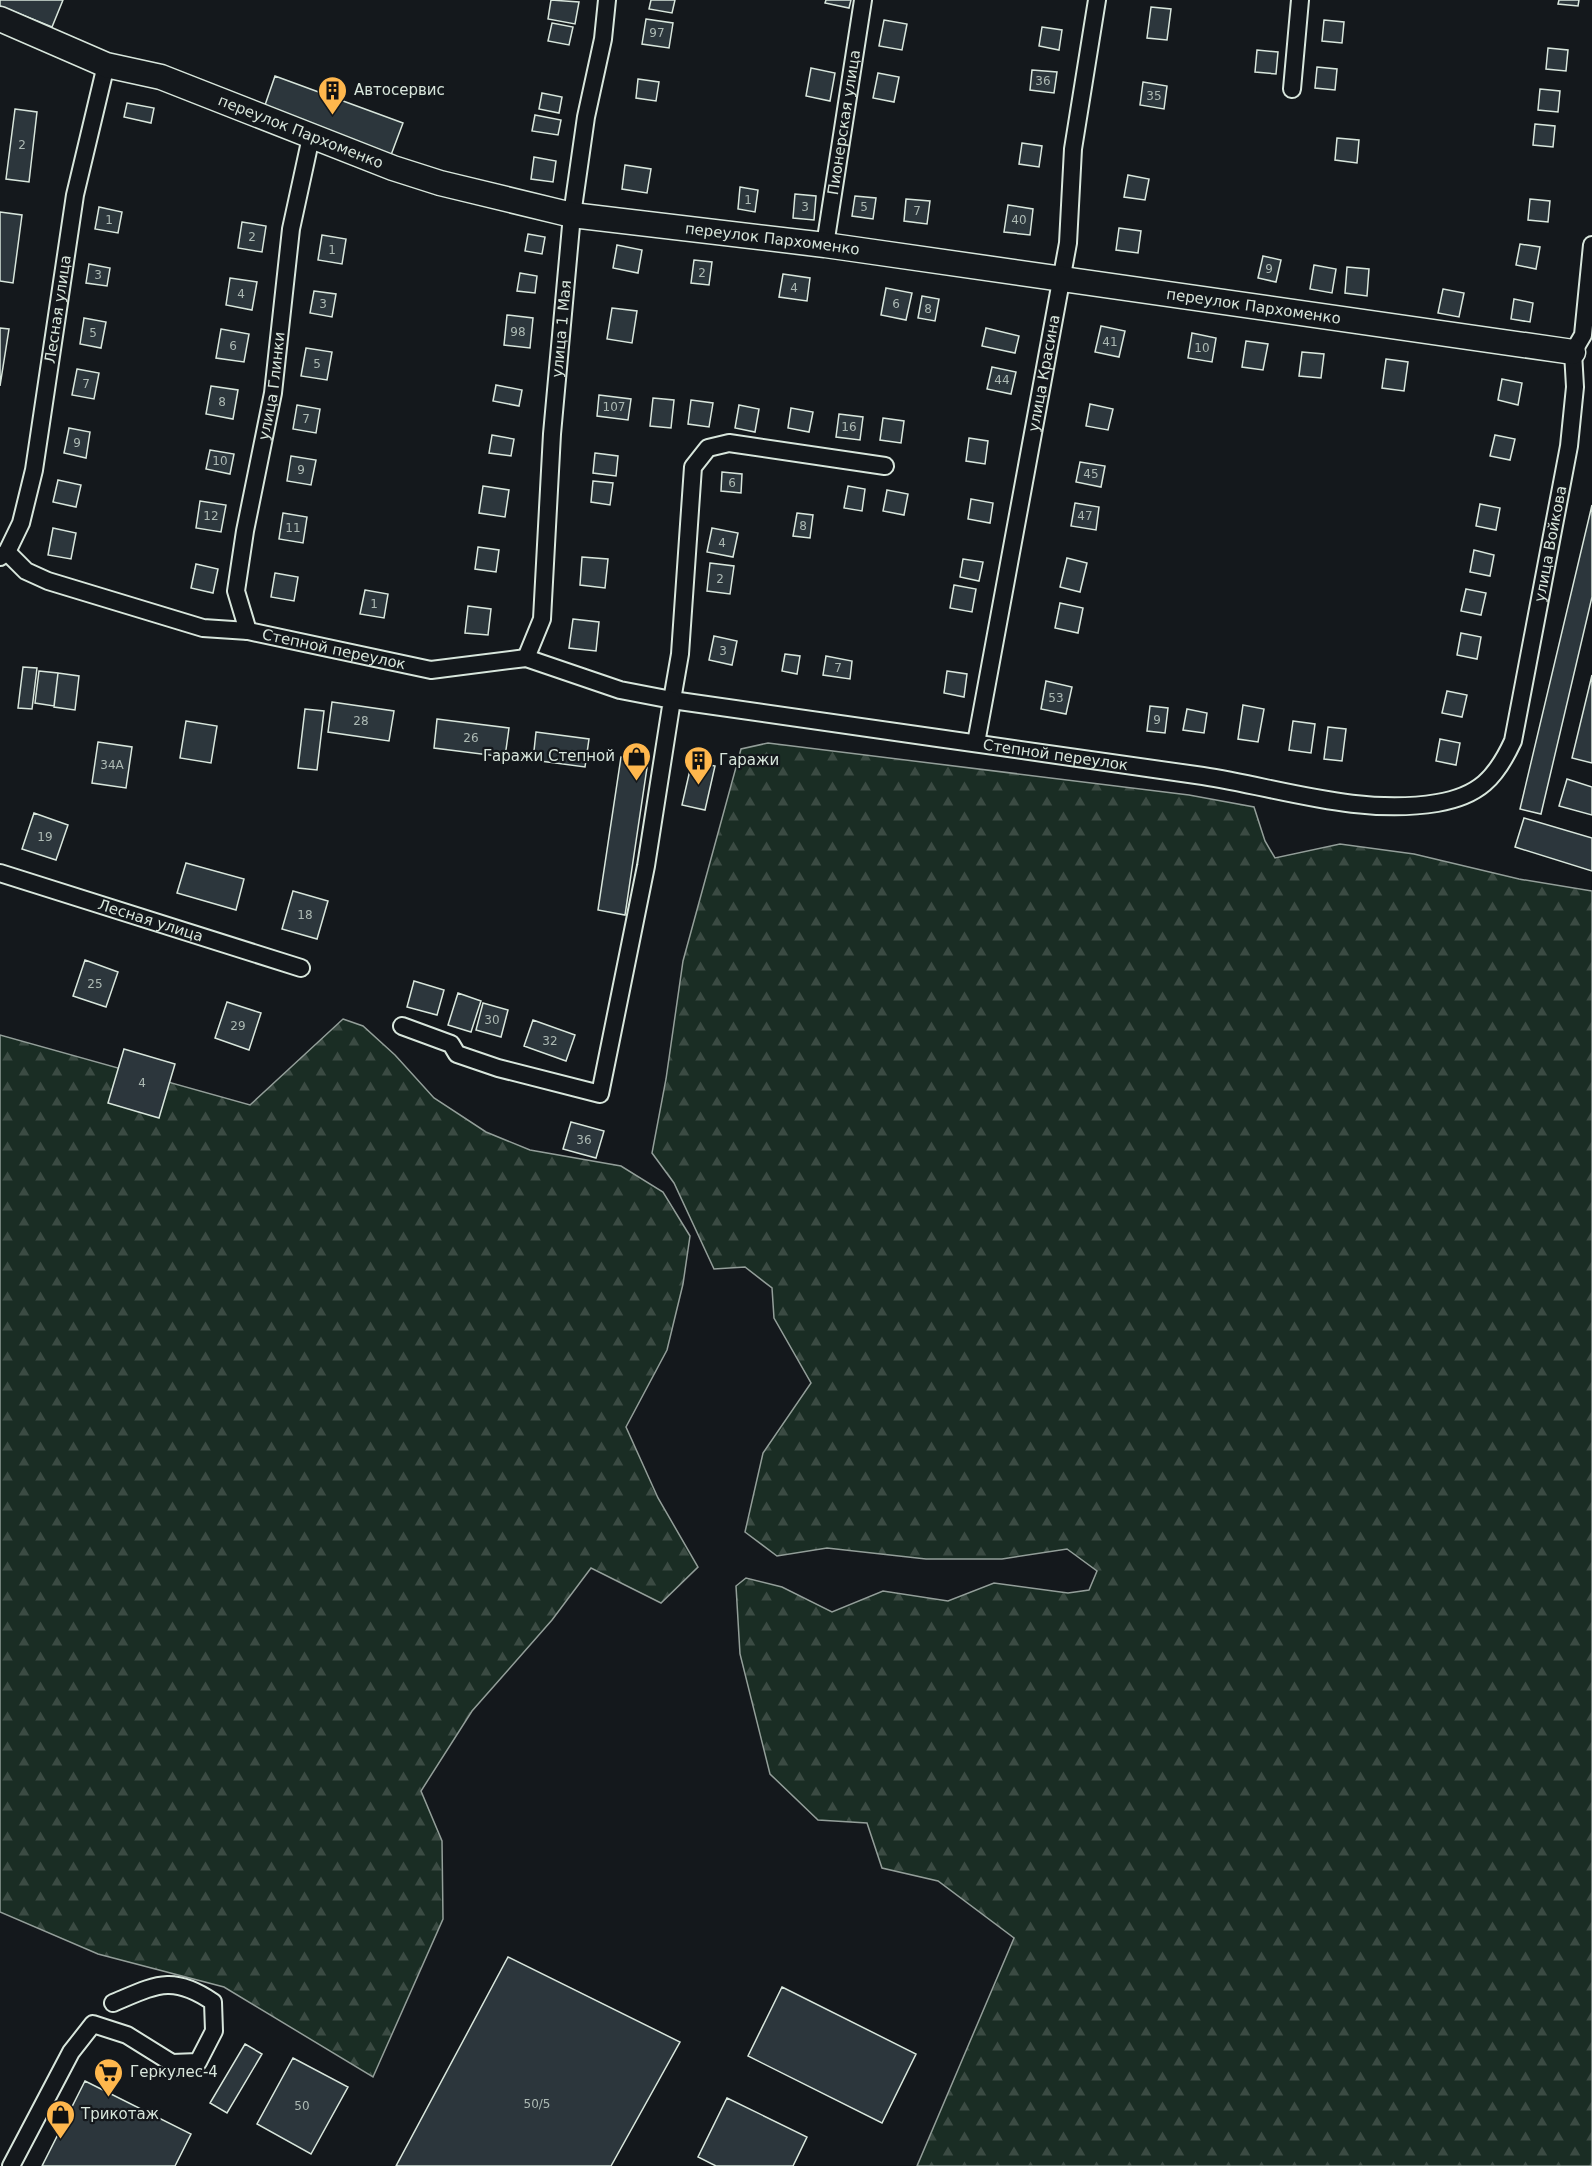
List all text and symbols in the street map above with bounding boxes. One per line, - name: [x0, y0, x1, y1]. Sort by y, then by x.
- house number: 97: [649, 26, 665, 40]
- street label: Пионерская улица: [824, 49, 864, 196]
- building icon: Автосервис: [317, 74, 349, 116]
- house number: 36: [1035, 74, 1051, 88]
- place label: Автосервис: [354, 81, 445, 99]
- house number: 35: [1146, 89, 1162, 103]
- street label: переулок Пархоменко: [216, 91, 386, 172]
- house number: 2: [18, 138, 26, 152]
- house number: 1: [744, 193, 752, 207]
- house number: 3: [801, 200, 809, 214]
- house number: 5: [860, 200, 868, 214]
- house number: 7: [913, 204, 921, 218]
- house number: 1: [105, 213, 113, 227]
- house number: 40: [1011, 213, 1027, 227]
- street label: переулок Пархоменко: [684, 219, 861, 259]
- house number: 2: [248, 230, 256, 244]
- house number: 1: [328, 243, 336, 257]
- street label: Лесная улица: [41, 254, 75, 365]
- house number: 9: [1265, 262, 1273, 276]
- house number: 2: [698, 266, 706, 280]
- house number: 3: [94, 268, 102, 282]
- street label: улица 1 Мая: [548, 279, 575, 378]
- house number: 4: [790, 281, 798, 295]
- street label: переулок Пархоменко: [1165, 285, 1342, 328]
- house number: 4: [237, 287, 245, 301]
- house number: 3: [319, 297, 327, 311]
- house number: 6: [892, 297, 900, 311]
- house number: 8: [924, 302, 932, 316]
- street label: улица Красина: [1024, 313, 1064, 433]
- house number: 98: [510, 325, 526, 339]
- house number: 5: [89, 326, 97, 340]
- street label: улица Глинки: [255, 331, 289, 442]
- house number: 41: [1102, 335, 1118, 349]
- house number: 6: [229, 339, 237, 353]
- house number: 10: [1194, 341, 1210, 355]
- house number: 5: [313, 357, 321, 371]
- house number: 44: [994, 373, 1010, 387]
- house number: 7: [82, 377, 90, 391]
- house number: 8: [218, 395, 226, 409]
- house number: 107: [603, 400, 625, 414]
- house number: 7: [302, 412, 310, 426]
- house number: 16: [841, 420, 857, 434]
- house number: 9: [73, 436, 81, 450]
- house number: 10: [212, 454, 228, 468]
- house number: 9: [297, 463, 305, 477]
- house number: 45: [1083, 467, 1099, 481]
- house number: 6: [728, 476, 736, 490]
- street label: улица Войкова: [1531, 484, 1570, 603]
- house number: 12: [203, 509, 219, 523]
- house number: 47: [1077, 509, 1093, 523]
- house number: 8: [799, 519, 807, 533]
- house number: 11: [285, 521, 301, 535]
- house number: 4: [718, 536, 726, 550]
- house number: 2: [716, 572, 724, 586]
- house number: 1: [370, 597, 378, 611]
- street label: Степной переулок: [261, 625, 407, 673]
- house number: 3: [719, 644, 727, 658]
- house number: 7: [834, 661, 842, 675]
- house number: 53: [1048, 691, 1064, 705]
- house number: 9: [1153, 713, 1161, 727]
- house number: 28: [353, 714, 369, 728]
- house number: 26: [463, 731, 479, 745]
- street label: Степной переулок: [982, 736, 1129, 774]
- shop icon: Гаражи Степной: [620, 740, 652, 782]
- building icon: Гаражи: [682, 744, 714, 786]
- place label: Гаражи Степной: [483, 747, 615, 765]
- place label: Гаражи: [719, 751, 779, 769]
- house number: 34А: [100, 758, 125, 772]
- house number: 19: [37, 830, 53, 844]
- street label: Лесная улица: [96, 896, 205, 946]
- house number: 18: [297, 908, 313, 922]
- house number: 25: [87, 977, 103, 991]
- house number: 30: [484, 1013, 500, 1027]
- house number: 29: [230, 1019, 246, 1033]
- house number: 32: [542, 1034, 558, 1048]
- house number: 4: [138, 1076, 146, 1090]
- house number: 36: [576, 1133, 592, 1147]
- supermarket icon: Геркулес-4: [93, 2056, 125, 2098]
- place label: Геркулес-4: [130, 2063, 218, 2081]
- house number: 50/5: [524, 2097, 550, 2111]
- shop icon: Трикотаж: [44, 2098, 76, 2140]
- house number: 50: [294, 2099, 310, 2113]
- place label: Трикотаж: [80, 2105, 159, 2123]

